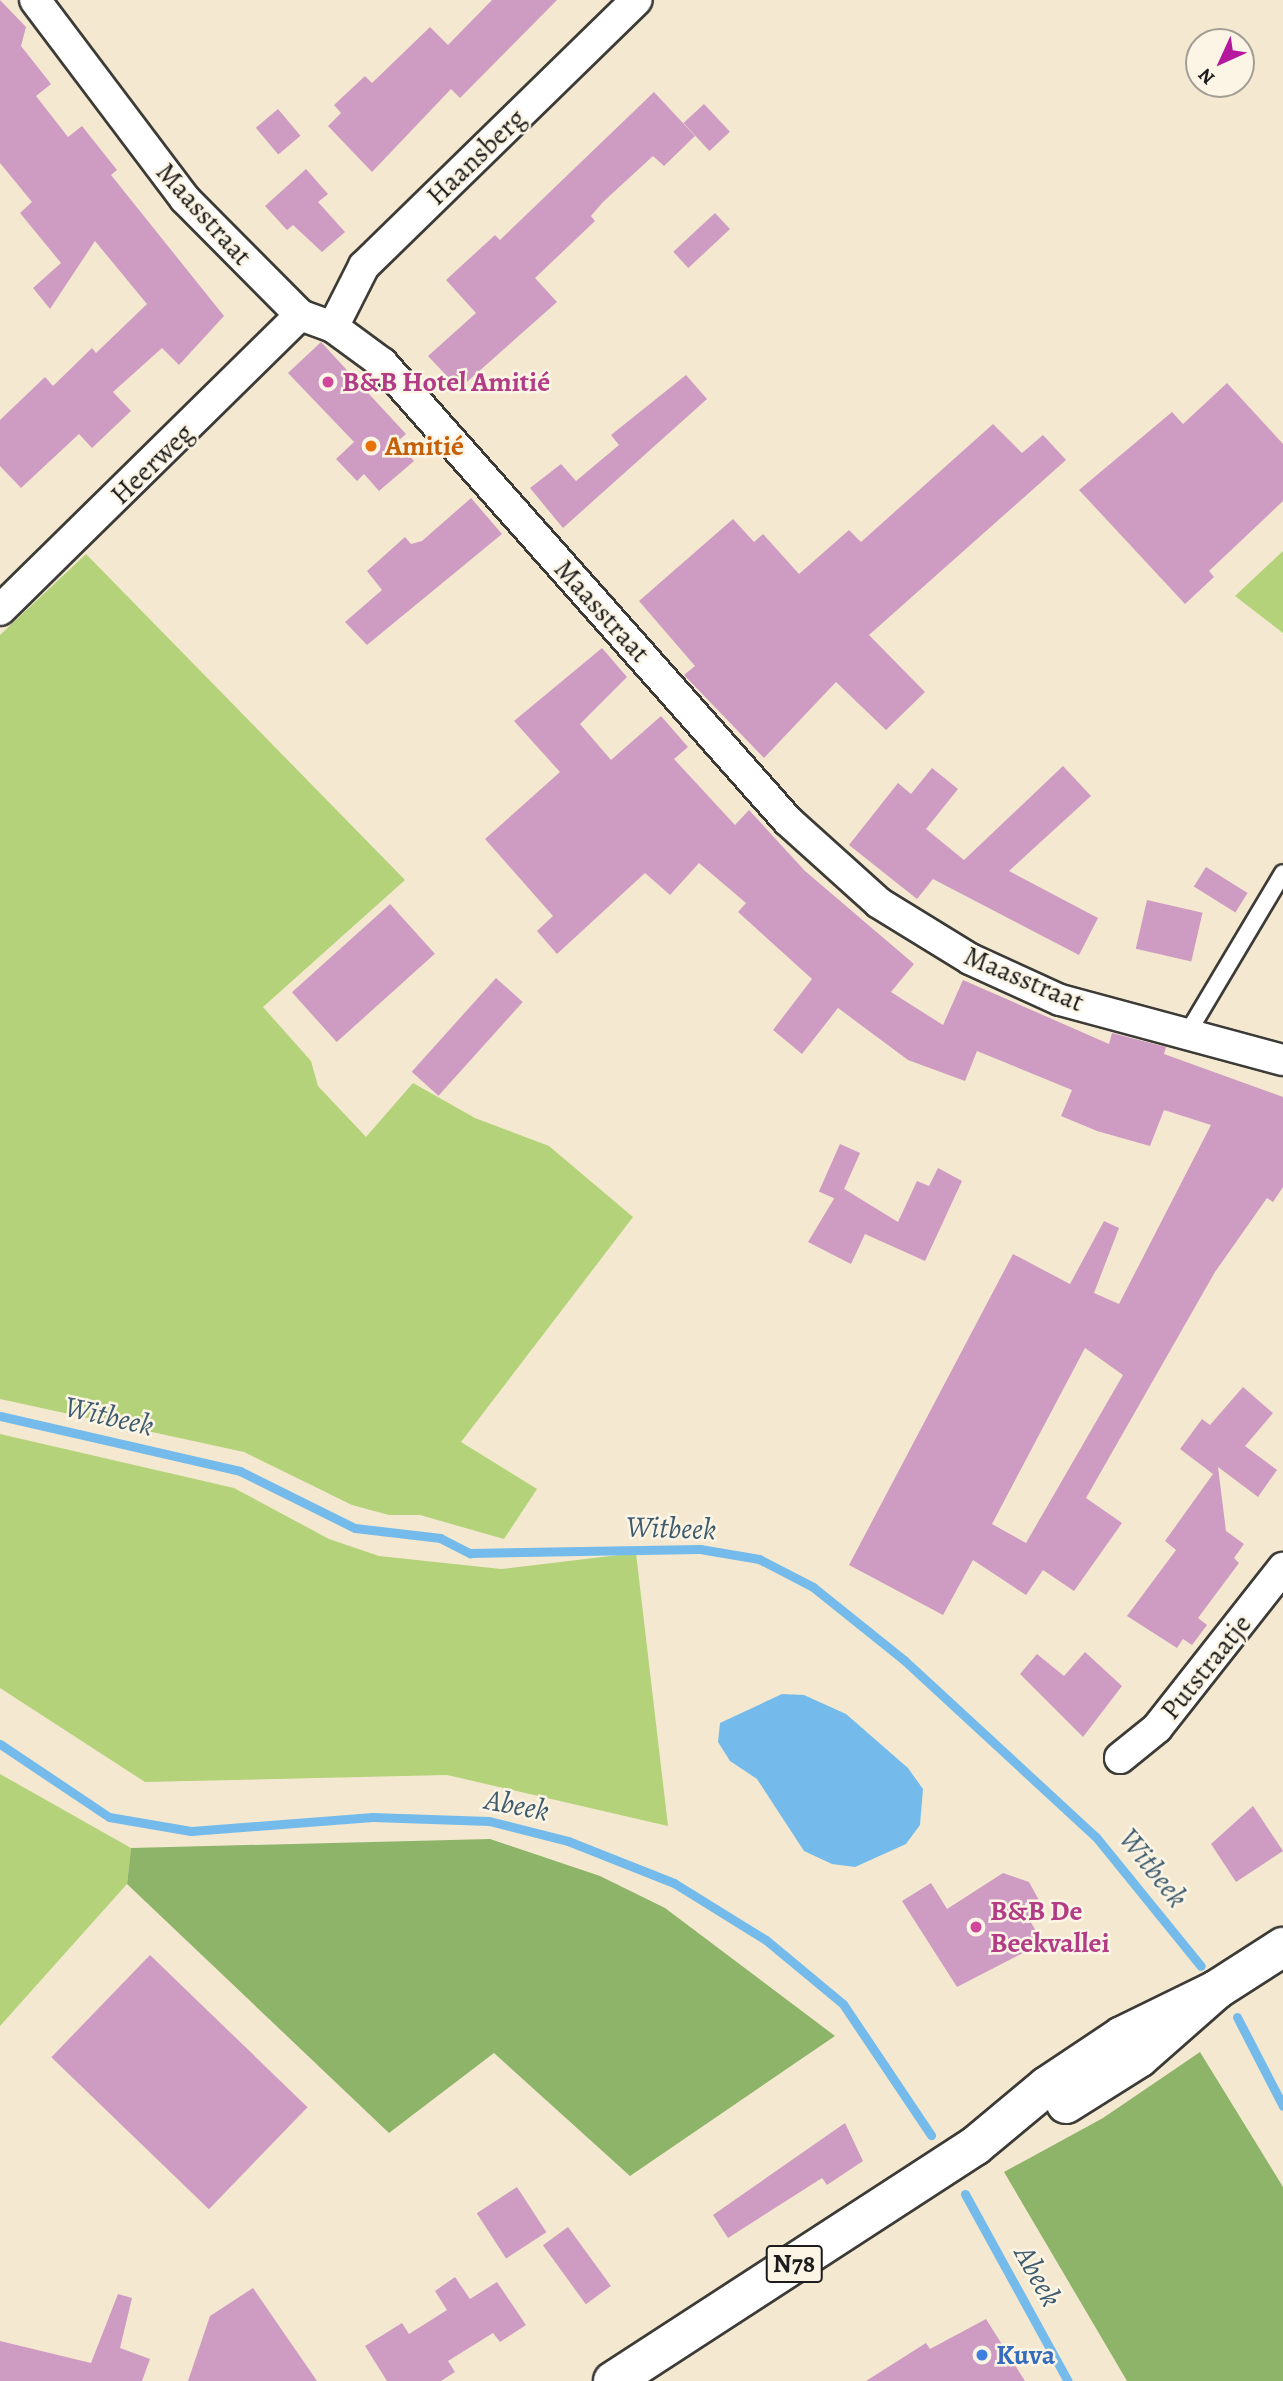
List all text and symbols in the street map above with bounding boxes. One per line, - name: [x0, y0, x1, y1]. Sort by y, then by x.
- north arrow: [1185, 28, 1255, 98]
- text: N: [1192, 62, 1221, 91]
- street label: Haansberg: [419, 102, 533, 212]
- street label: Maasstraat: [149, 156, 259, 272]
- place label: B&B Hotel Amitié: [342, 365, 550, 399]
- marker: B&B Hotel Amitié: [320, 374, 336, 390]
- street label: Heerweg: [104, 416, 200, 512]
- place label: Amitié: [385, 429, 464, 463]
- marker: Amitié: [363, 438, 379, 454]
- street label: Maasstraat: [547, 553, 657, 669]
- street label: Maasstraat: [959, 939, 1089, 1019]
- water label: Witbeek: [61, 1388, 157, 1444]
- water label: Witbeek: [625, 1508, 717, 1548]
- street label: Putstraatje: [1153, 1608, 1259, 1726]
- water label: Abeek: [482, 1781, 552, 1829]
- water label: Witbeek: [1111, 1821, 1195, 1915]
- place label: B&B De Beekvallei: [990, 1894, 1110, 1960]
- marker: B&B De Beekvallei: [968, 1919, 984, 1935]
- water label: Abeek: [1007, 2239, 1069, 2313]
- road number: N78: [764, 2242, 824, 2286]
- place label: Kuva: [996, 2338, 1055, 2372]
- marker: Kuva: [974, 2347, 990, 2363]

